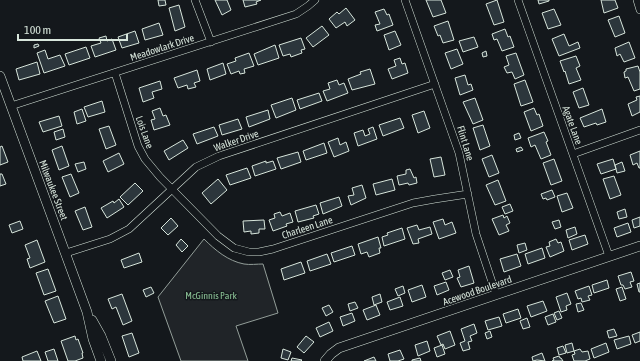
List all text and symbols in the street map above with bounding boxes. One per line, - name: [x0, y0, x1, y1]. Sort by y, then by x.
- scale bar: [18, 16, 127, 42]
- text: 100 m: [24, 23, 51, 37]
- street label: Meadowlark Drive: [129, 32, 196, 63]
- street label: Agate Lane: [560, 104, 585, 146]
- street label: Lois Lane: [134, 114, 156, 150]
- street label: Flint Lane: [455, 124, 476, 162]
- street label: Walker Drive: [212, 128, 260, 153]
- street label: Milwaukee Street: [37, 159, 70, 222]
- street label: Charleen Lane: [280, 214, 334, 241]
- street label: Acewood Boulevard: [441, 273, 513, 307]
- park label: McGinnis Park: [185, 290, 237, 301]

